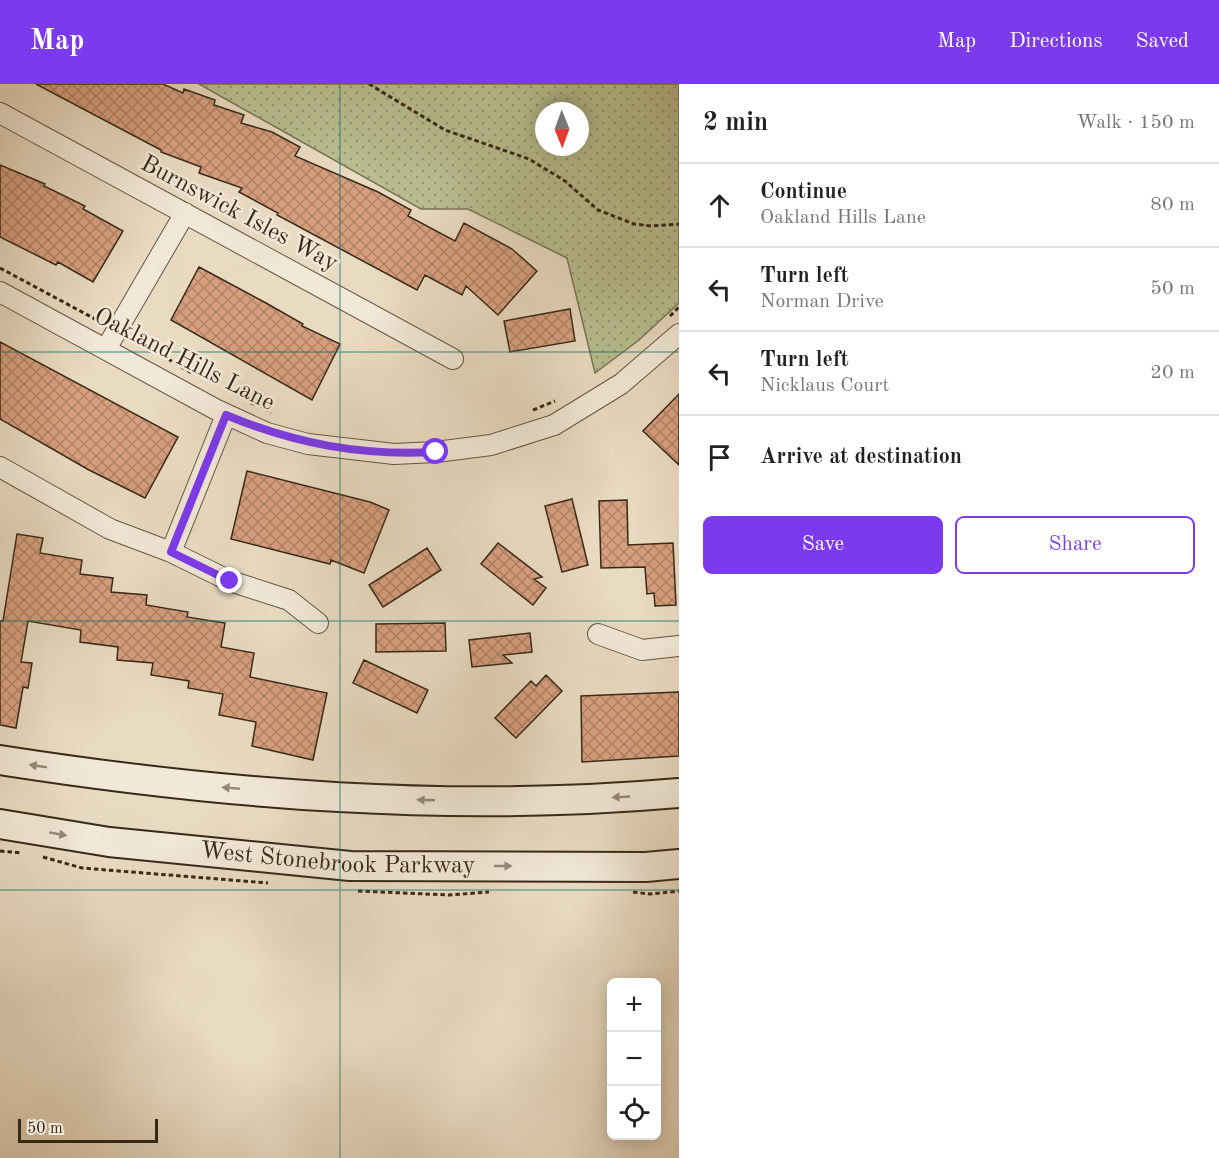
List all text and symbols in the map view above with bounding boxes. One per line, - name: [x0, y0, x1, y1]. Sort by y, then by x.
- text: Map: [30, 28, 84, 56]
- text: Map: [937, 31, 976, 52]
- text: Directions: [1009, 31, 1103, 52]
- text: Saved: [1136, 31, 1189, 52]
- north arrow: [535, 102, 589, 156]
- text: 2 min: [703, 110, 768, 136]
- text: Walk · 150 m: [1076, 113, 1195, 133]
- street label: Burnswick Isles Way: [136, 152, 342, 276]
- text: Continue: [760, 181, 847, 203]
- icon: ahead: [703, 189, 736, 222]
- text: 80 m: [1150, 195, 1195, 215]
- text: Oakland Hills Lane: [760, 208, 926, 228]
- text: Turn left: [760, 265, 849, 287]
- icon: left: [703, 273, 736, 306]
- text: 50 m: [1150, 279, 1195, 299]
- text: Norman Drive: [760, 292, 884, 312]
- street label: Oakland Hills Lane: [90, 304, 278, 416]
- text: Turn left: [760, 349, 849, 371]
- icon: left: [703, 357, 736, 390]
- text: 20 m: [1150, 363, 1195, 383]
- text: Nicklaus Court: [760, 376, 889, 396]
- route start: [422, 438, 448, 464]
- icon: arrive: [703, 441, 736, 474]
- text: Arrive at destination: [760, 446, 962, 468]
- button: Save: [703, 516, 943, 574]
- button: Share: [955, 516, 1195, 574]
- route end: [216, 567, 242, 593]
- one-way arrow: [28, 761, 47, 770]
- one-way arrow: [222, 783, 241, 793]
- one-way arrow: [611, 793, 630, 802]
- one-way arrow: [416, 796, 435, 805]
- one-way arrow: [48, 830, 67, 839]
- street label: West Stonebrook Parkway: [199, 839, 476, 878]
- one-way arrow: [493, 861, 512, 871]
- map controls: [607, 978, 661, 1140]
- button: +: [607, 978, 661, 1032]
- button: −: [607, 1032, 661, 1086]
- button: locate: [607, 1086, 661, 1140]
- scale bar: [18, 1116, 158, 1144]
- text: 50 m: [27, 1121, 63, 1137]

